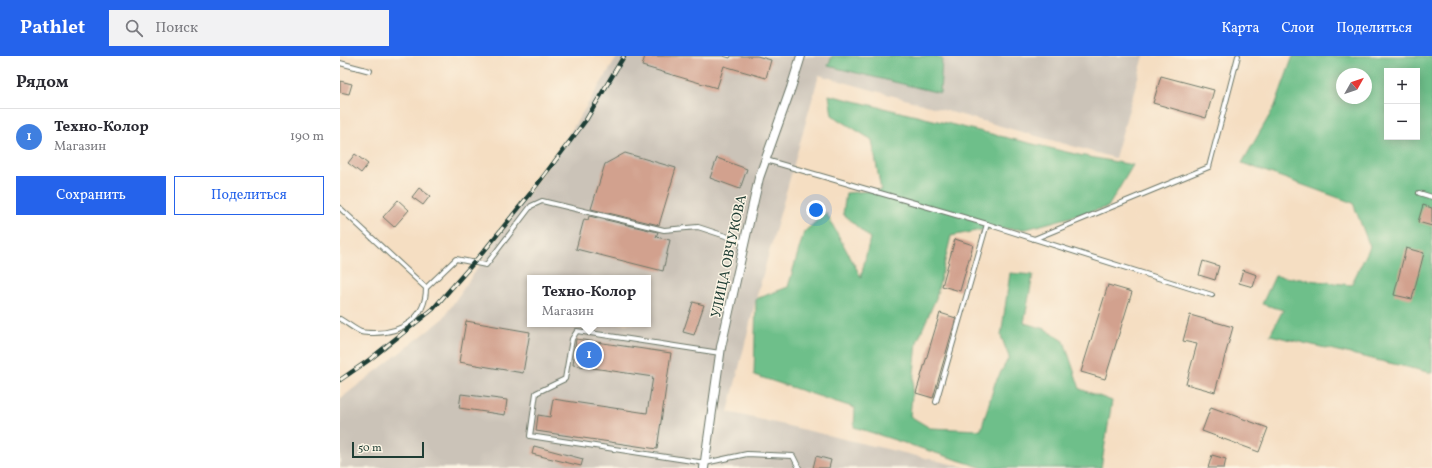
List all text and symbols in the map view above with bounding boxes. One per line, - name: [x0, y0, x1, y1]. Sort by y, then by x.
- search box: [109, 10, 389, 46]
- text: Pathlet: [20, 15, 85, 41]
- icon: search: [123, 17, 145, 39]
- text: Поиск: [155, 18, 198, 39]
- text: Карта: [1221, 19, 1259, 38]
- text: Слои: [1281, 19, 1314, 38]
- text: Поделиться: [1336, 19, 1412, 38]
- north arrow: [1336, 68, 1372, 104]
- map controls: [1384, 68, 1420, 140]
- button: +: [1384, 68, 1420, 104]
- text: Рядом: [16, 71, 69, 94]
- button: −: [1384, 104, 1420, 140]
- text: Техно-Колор: [54, 117, 149, 138]
- text: 1: [26, 128, 32, 146]
- text: 190 m: [290, 128, 324, 146]
- text: Магазин: [54, 138, 106, 156]
- button: Сохранить: [16, 176, 166, 215]
- button: Поделиться: [174, 176, 324, 215]
- street label: УЛИЦА ОВЧУКОВА: [707, 193, 752, 320]
- your location: [806, 200, 826, 220]
- popup: [527, 275, 651, 327]
- text: Техно-Колор: [542, 282, 636, 303]
- text: Магазин: [542, 303, 594, 321]
- pin: 1: [576, 340, 602, 370]
- scale bar: [352, 440, 424, 459]
- text: 50 m: [358, 441, 382, 456]

